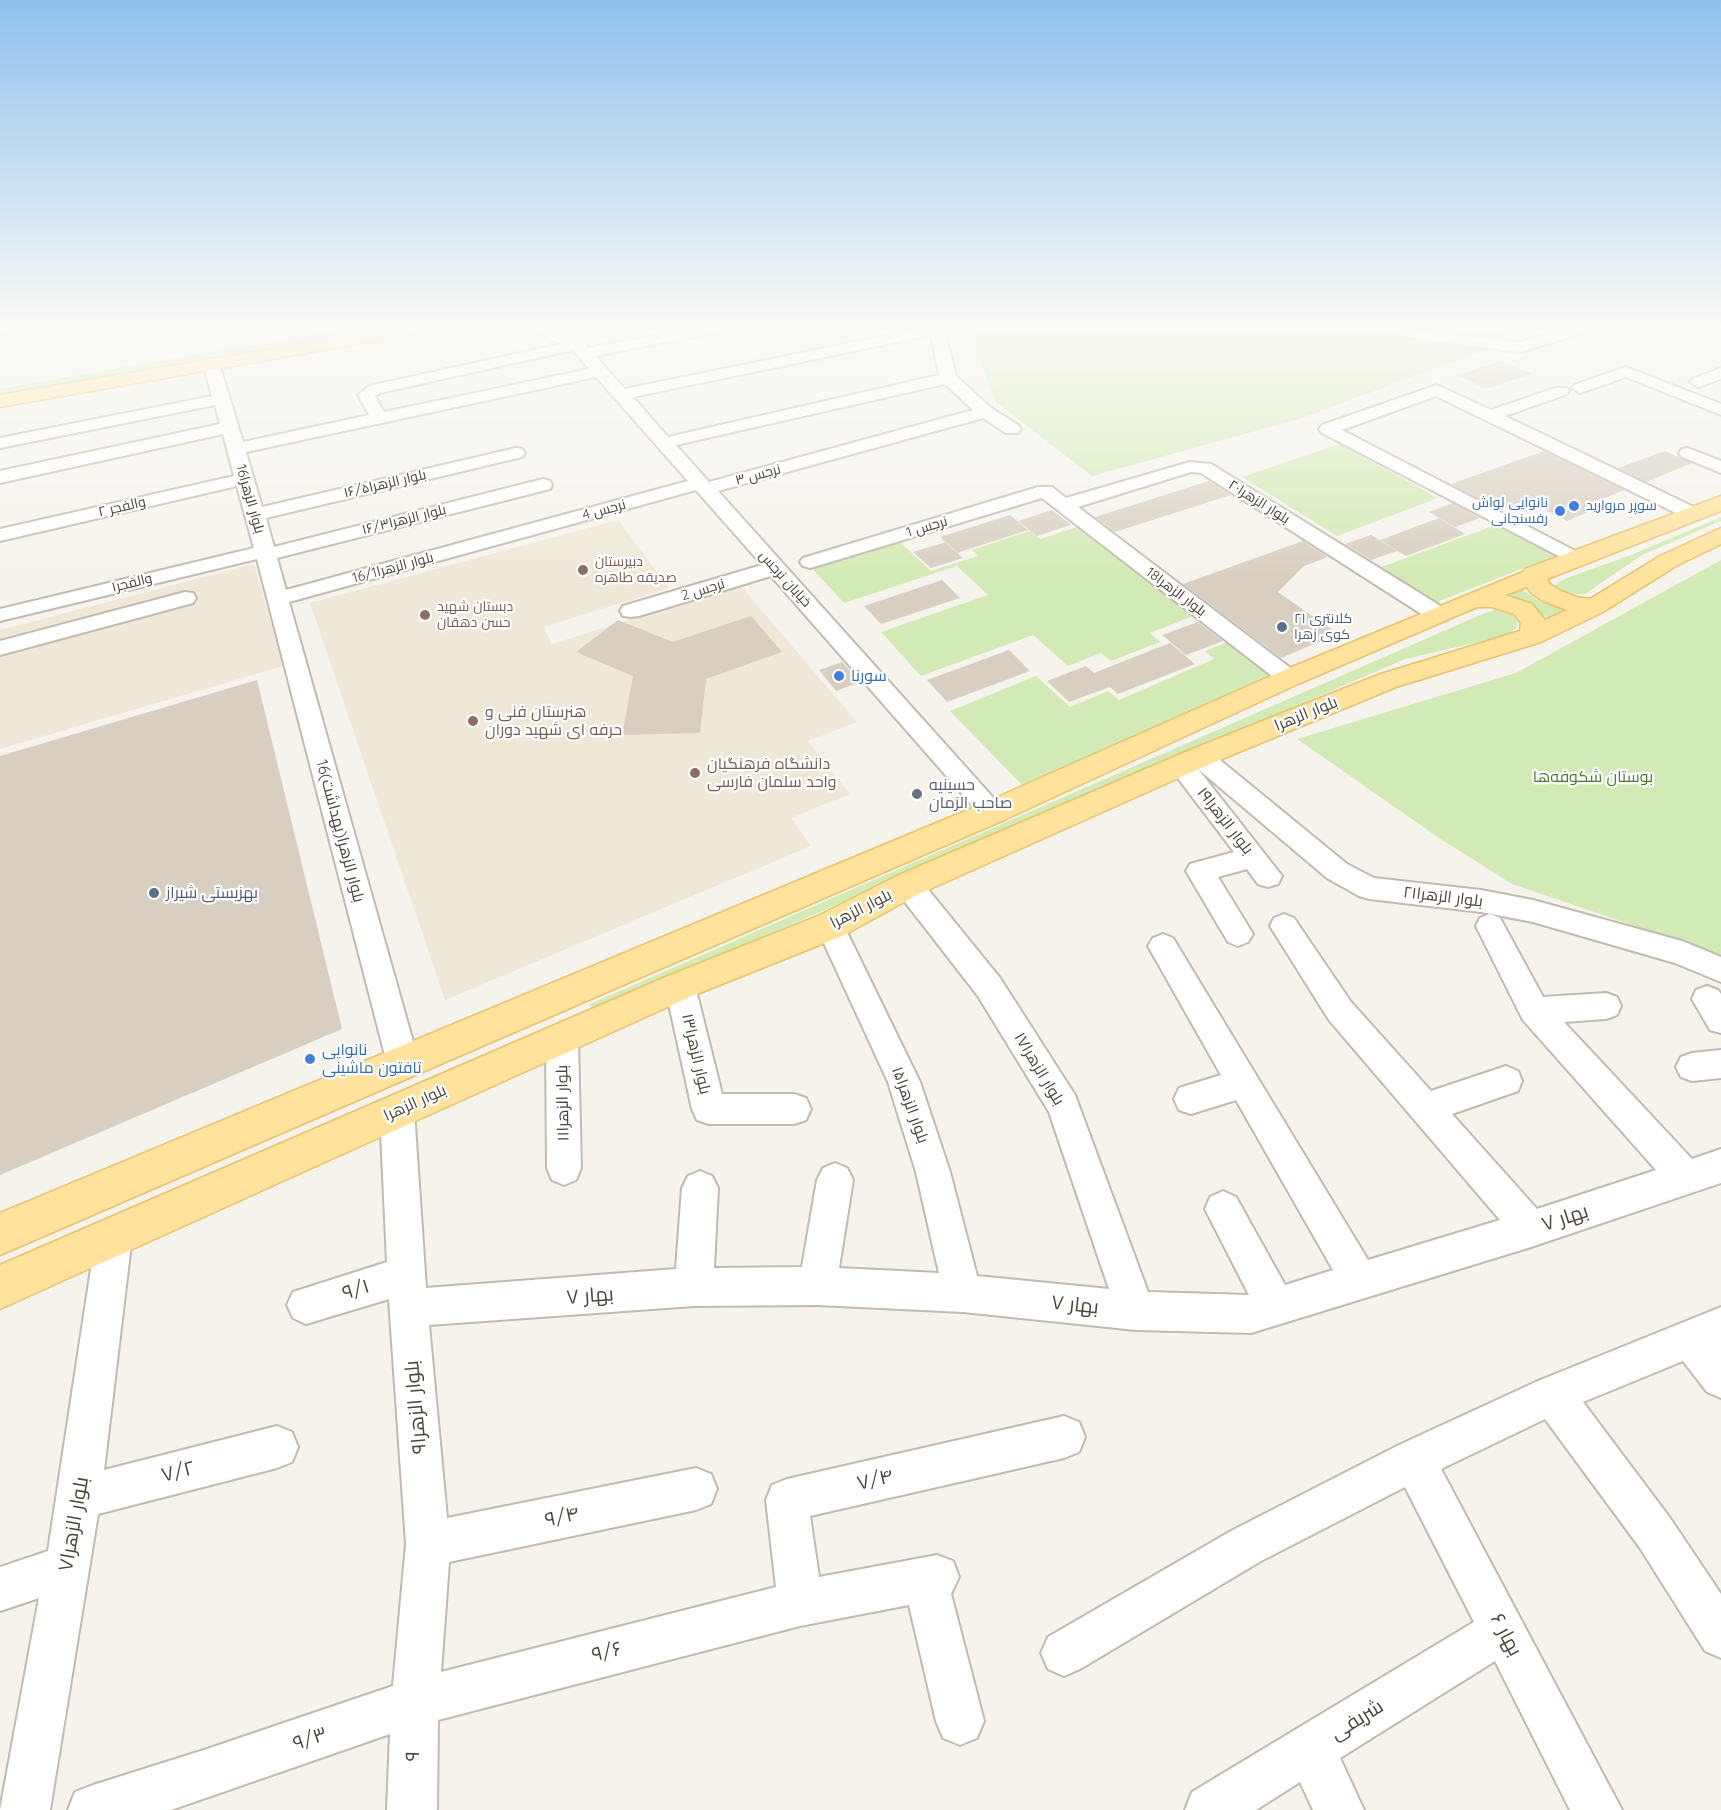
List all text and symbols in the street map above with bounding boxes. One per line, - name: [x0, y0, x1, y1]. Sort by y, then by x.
- street label: نرجس ۳: [733, 461, 783, 489]
- street label: 16بلوار الزهرا: [232, 463, 268, 535]
- street label: بلوار الزهرا۱۶/۵: [342, 466, 428, 502]
- street label: بلوار الزهرا۲۰: [1225, 477, 1293, 527]
- street label: والفجر ۲: [97, 493, 147, 521]
- place label: نانوایی لواش رفسنجانی: [1472, 495, 1548, 528]
- street label: 4 نرجس: [580, 496, 628, 524]
- place label: سوپر مروارید: [1586, 498, 1657, 514]
- marker: سوپر مروارید: [1567, 499, 1581, 513]
- street label: بلوار الزهرا۱۶/۳: [360, 501, 448, 539]
- marker: نانوایی لواش رفسنجانی: [1553, 504, 1567, 518]
- street label: 1 نرجس: [904, 513, 950, 541]
- street label: خیابان نرجس: [755, 547, 815, 611]
- street label: بلوار الزهرا16/1: [350, 549, 436, 587]
- place label: دبیرستان صدیقه طاهره: [595, 554, 677, 586]
- marker: دبیرستان صدیقه طاهره: [576, 563, 590, 577]
- street label: 18بلوار الزهرا: [1143, 564, 1209, 620]
- street label: والفجر۱: [110, 570, 154, 596]
- street label: 2 نرجس: [679, 575, 727, 605]
- place label: دبستان شهید حسن دهقان: [437, 599, 513, 632]
- marker: دبستان شهید حسن دهقان: [418, 608, 432, 622]
- place label: کلانتری ۲۱ کوی زهرا: [1294, 611, 1352, 644]
- marker: کلانتری ۲۱ کوی زهرا: [1275, 620, 1289, 634]
- place label: سورنا: [851, 666, 887, 686]
- marker: سورنا: [832, 669, 846, 683]
- street label: بلوار الزهرا: [1272, 693, 1340, 735]
- place label: هنرستان فنی و حرفه ای شهید دوران: [485, 702, 622, 740]
- marker: هنرستان فنی و حرفه ای شهید دوران: [466, 714, 480, 728]
- place label: دانشگاه فرهنگیان واحد سلمان فارسی: [707, 754, 837, 792]
- street label: 16بلوار الزهرا(بهداشت): [312, 757, 368, 905]
- marker: دانشگاه فرهنگیان واحد سلمان فارسی: [688, 766, 702, 780]
- park label: بوستان شکوفه‌ها: [1533, 767, 1653, 787]
- place label: حسینیه صاحب الزمان: [929, 775, 1012, 813]
- street label: بلوار الزهرا۱۹: [1193, 784, 1257, 858]
- marker: حسینیه صاحب الزمان: [910, 787, 924, 801]
- place label: بهزیستی شیراز: [166, 883, 258, 903]
- street label: بلوار الزهرا۲۱: [1402, 883, 1484, 911]
- street label: بلوار الزهرا: [827, 885, 895, 933]
- marker: بهزیستی شیراز: [147, 886, 161, 900]
- street label: بلوار الزهرا۱۳: [677, 1012, 715, 1096]
- street label: بلوار الزهرا۱۷: [1010, 1029, 1068, 1109]
- place label: نانوایی تافتون ماشینی: [322, 1040, 421, 1078]
- marker: نانوایی تافتون ماشینی: [303, 1052, 317, 1066]
- street label: بلوار الزهرا۱۵: [887, 1064, 933, 1146]
- street label: بلوار الزهرا۱۱: [553, 1065, 573, 1141]
- street label: بلوار الزهرا: [381, 1081, 449, 1125]
- street label: بهار ۷: [1539, 1199, 1591, 1237]
- street label: ۹/۱: [340, 1275, 372, 1305]
- street label: بهار ۷: [565, 1282, 615, 1310]
- street label: بهار ۷: [1050, 1291, 1100, 1319]
- street label: بلوار الزهرا۹: [400, 1359, 432, 1455]
- street label: ۷/۲: [159, 1456, 197, 1488]
- street label: ۷/۴: [855, 1464, 895, 1496]
- street label: بلوار الزهرا۷: [54, 1475, 94, 1573]
- street label: ۹/۴: [543, 1502, 581, 1532]
- street label: بهار ۶: [1485, 1610, 1527, 1660]
- street label: ۹/۶: [589, 1637, 625, 1667]
- street label: شریفی: [1326, 1694, 1388, 1746]
- street label: ۹/۳: [290, 1722, 330, 1756]
- street label: ۹: [401, 1750, 425, 1762]

